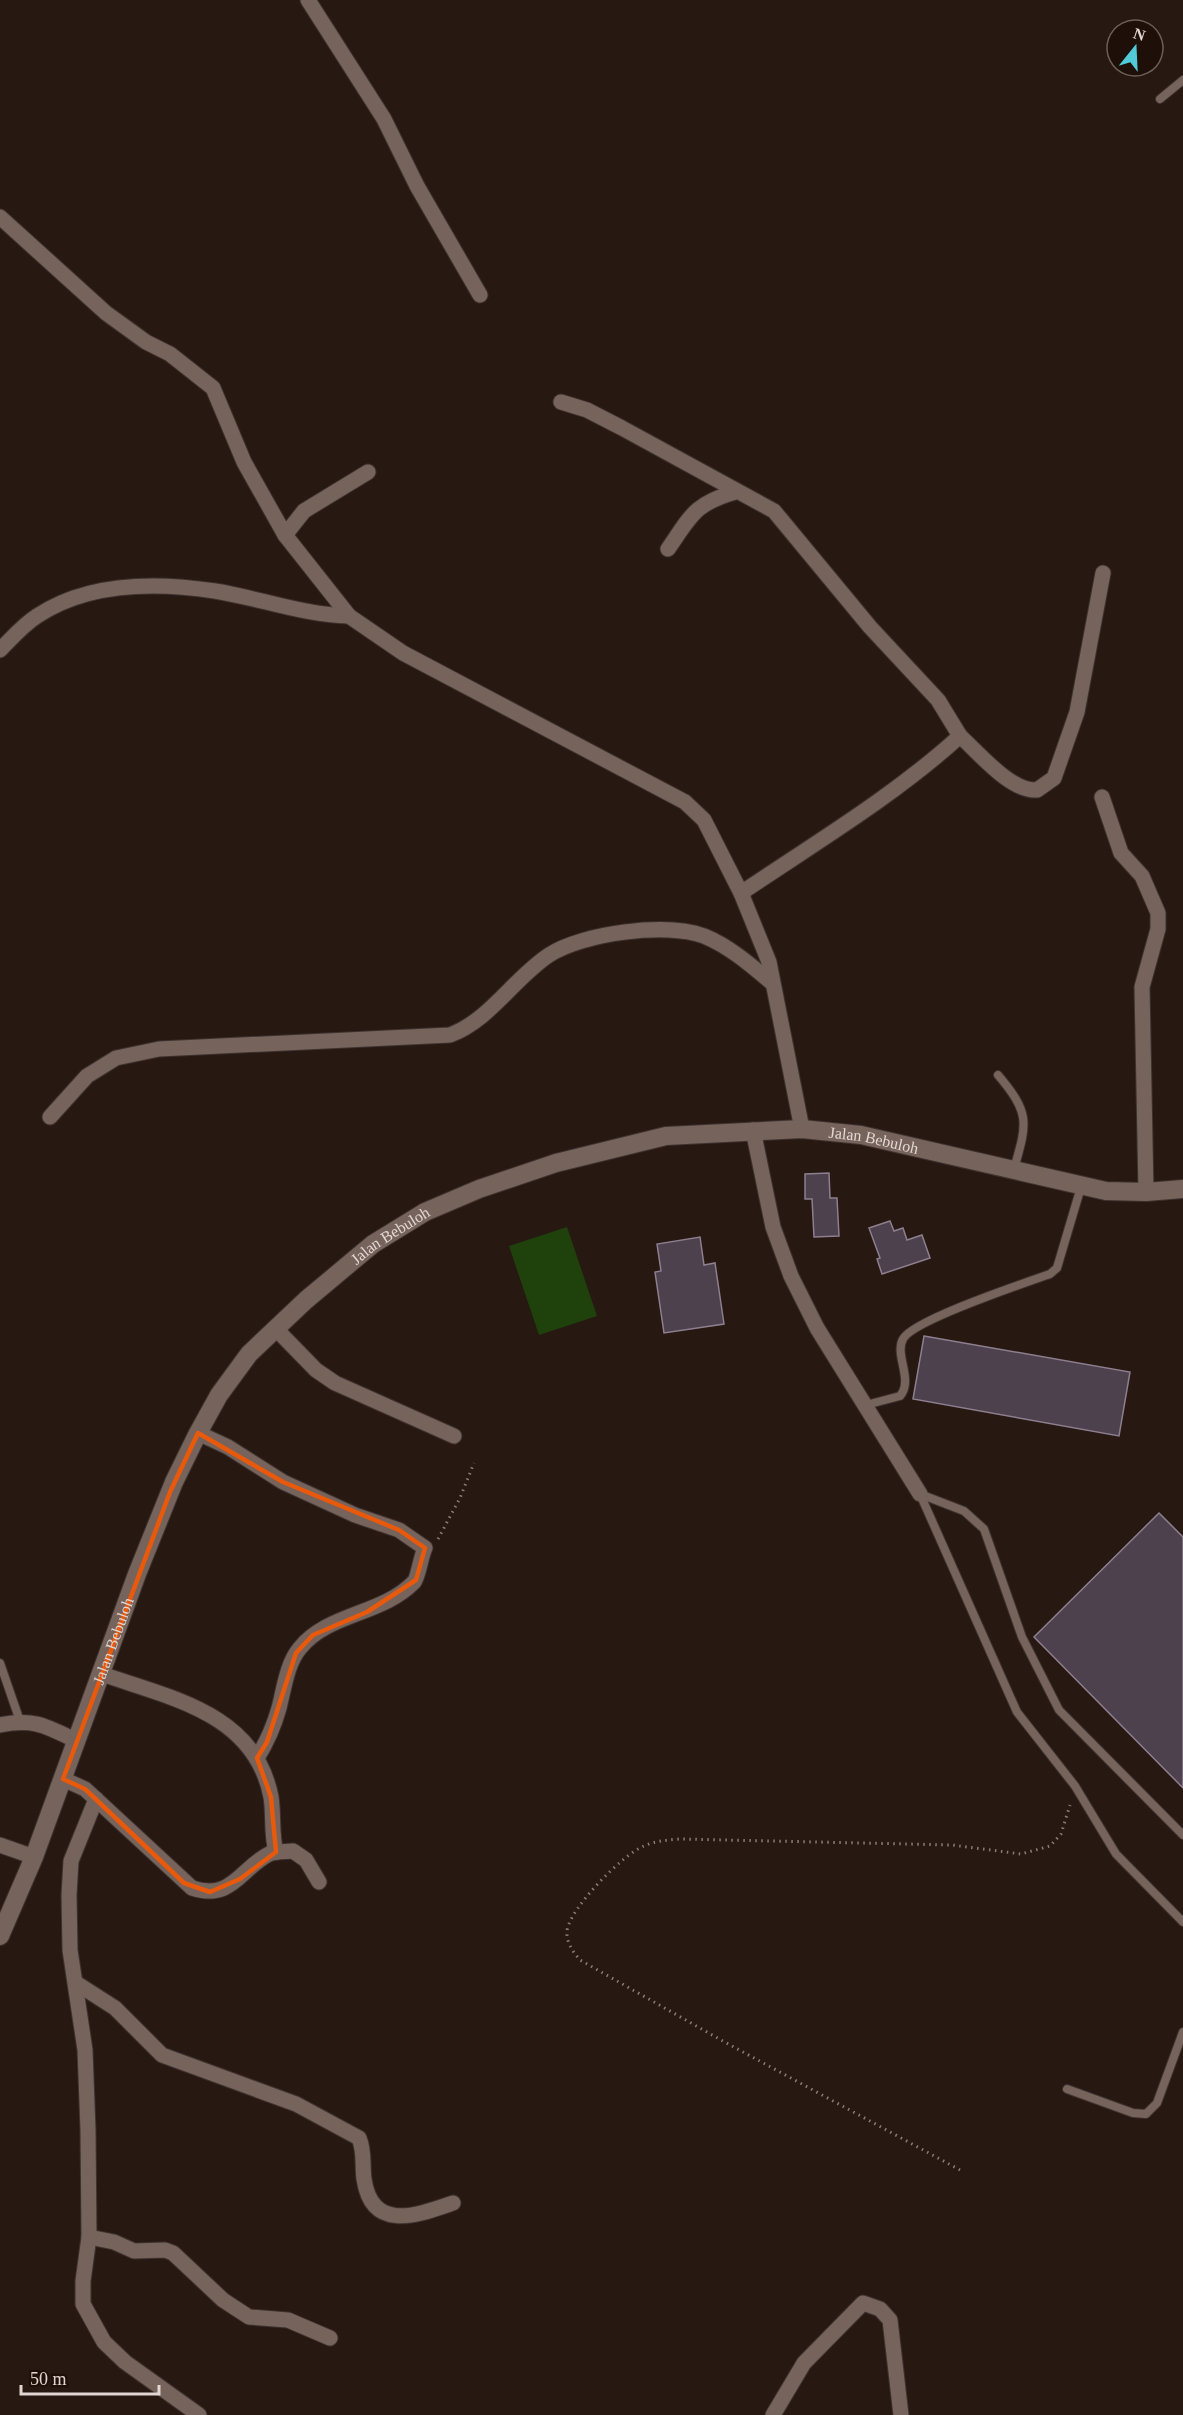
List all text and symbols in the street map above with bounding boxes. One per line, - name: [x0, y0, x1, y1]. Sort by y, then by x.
- north arrow: [1105, 18, 1165, 78]
- text: N: [1131, 24, 1148, 44]
- street label: Jalan Bebuloh: [828, 1124, 920, 1157]
- street label: Jalan Bebuloh: [348, 1203, 433, 1268]
- street label: Jalan Bebuloh: [90, 1595, 137, 1687]
- scale bar: [21, 2358, 159, 2396]
- text: 50 m: [30, 2369, 67, 2389]

